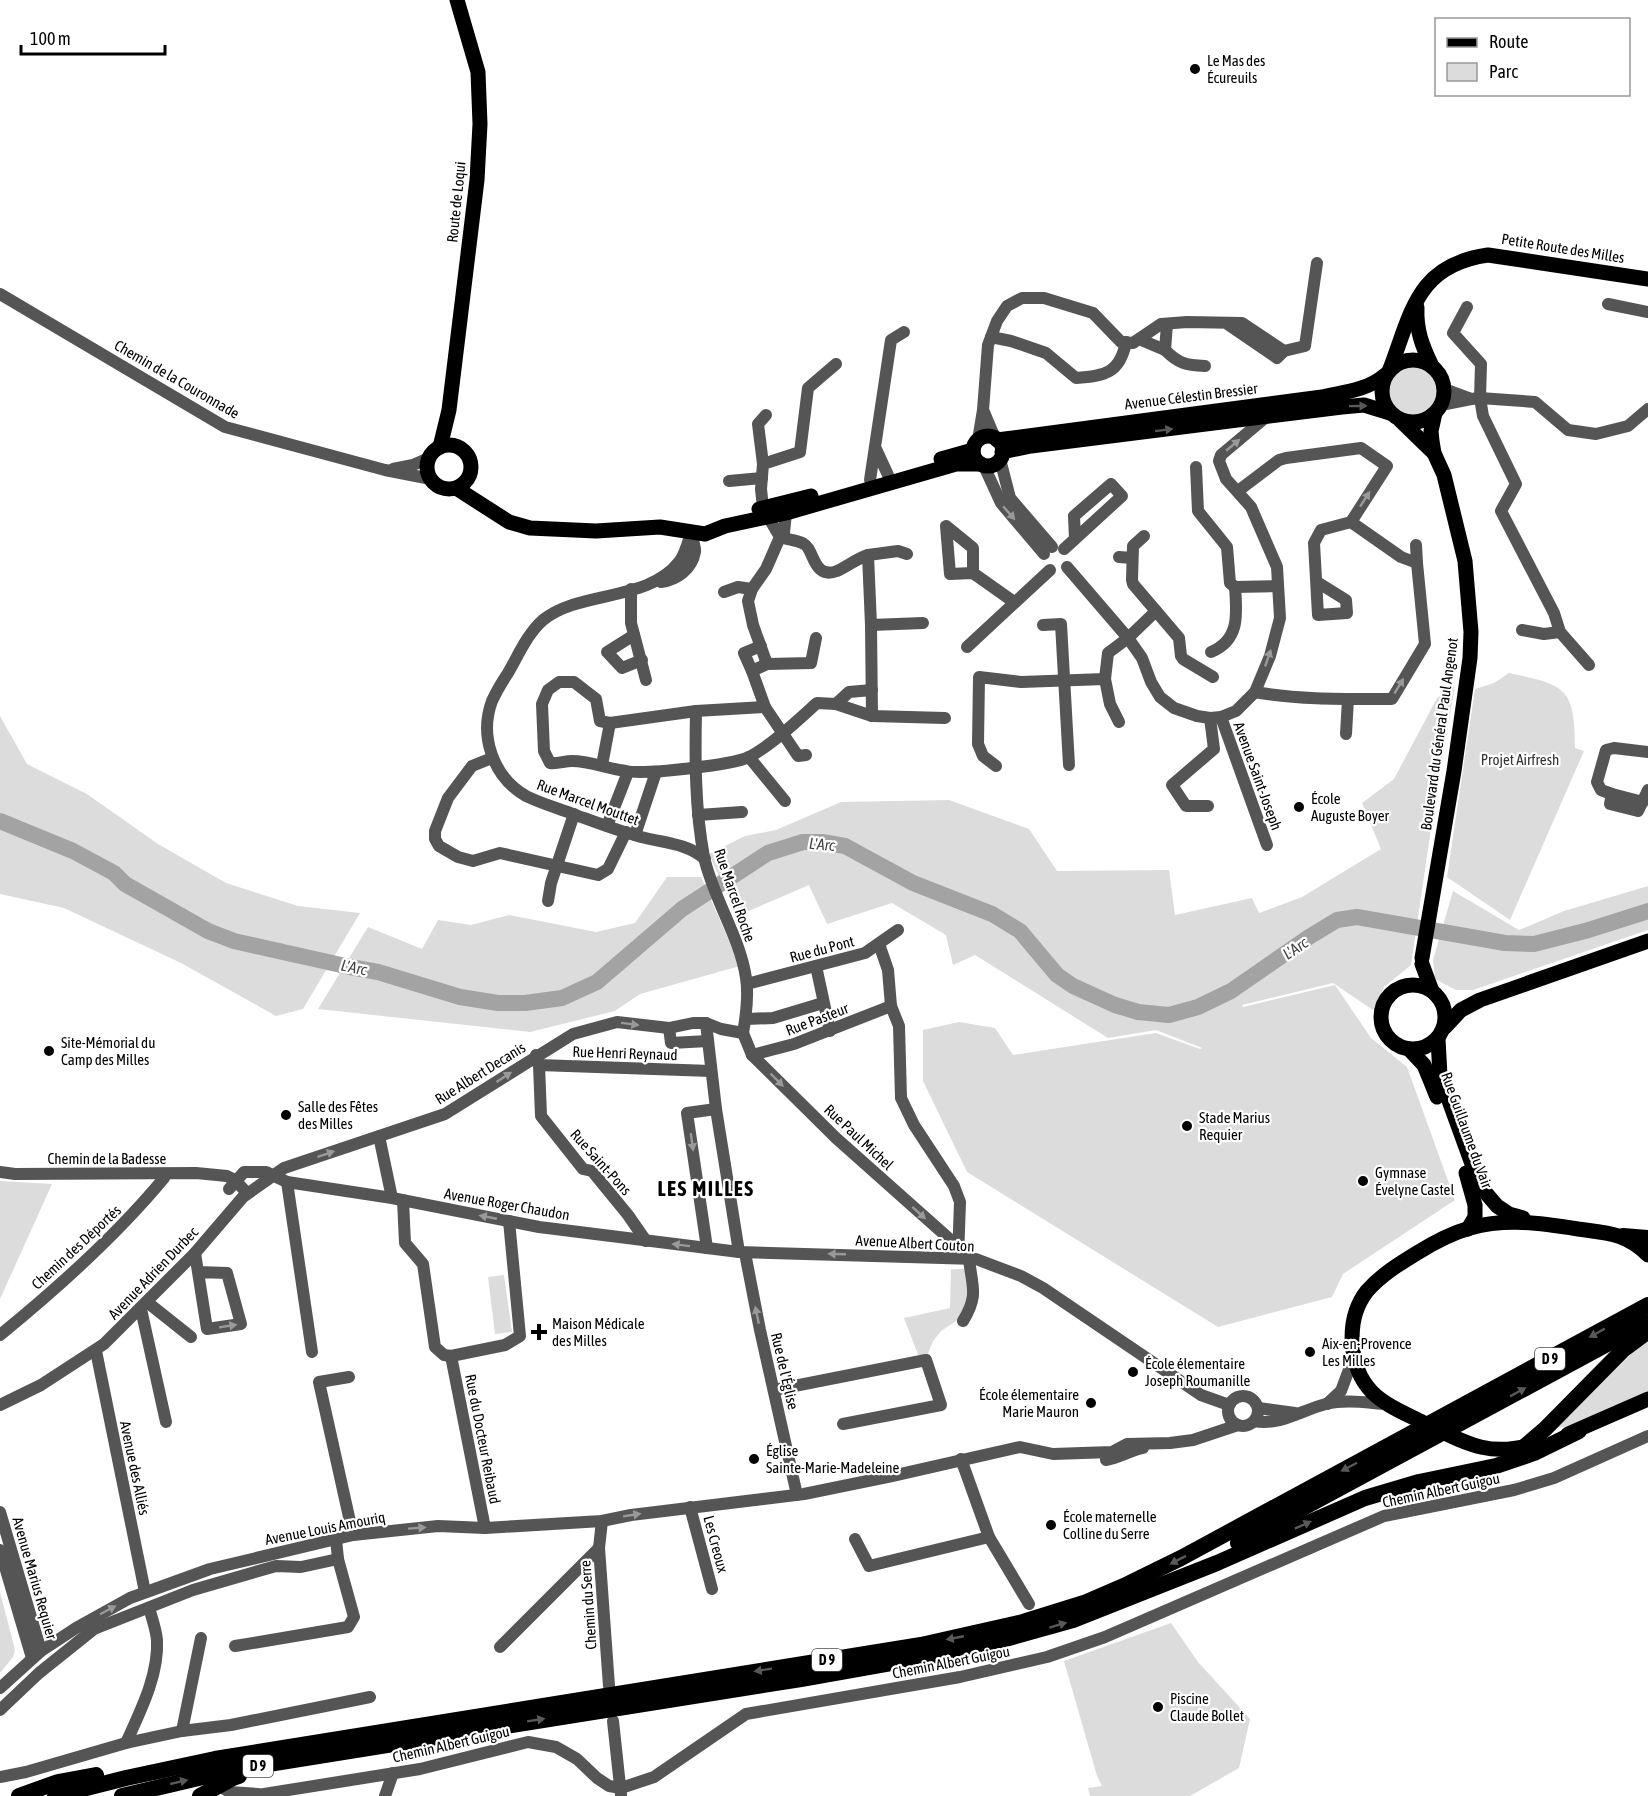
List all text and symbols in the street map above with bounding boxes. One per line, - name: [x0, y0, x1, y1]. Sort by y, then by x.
- scale bar: [21, 18, 165, 56]
- legend: [1435, 18, 1630, 96]
- text: 100 m: [30, 28, 71, 49]
- text: Route: [1489, 31, 1528, 52]
- place label: Le Mas des Écureuils: [1207, 52, 1265, 86]
- text: Parc: [1489, 61, 1518, 82]
- marker: Le Mas des Écureuils: [1188, 62, 1202, 76]
- street label: Route de Loqui: [443, 161, 469, 243]
- street label: Petite Route des Milles: [1500, 230, 1626, 266]
- street label: Chemin de la Couronnade: [112, 336, 243, 422]
- street label: Avenue Célestin Bressier: [1124, 379, 1259, 413]
- one-way arrow: [1348, 401, 1367, 411]
- one-way arrow: [1155, 425, 1174, 435]
- one-way arrow: [1225, 439, 1240, 452]
- one-way arrow: [1360, 490, 1371, 507]
- one-way arrow: [1002, 505, 1015, 520]
- street label: Boulevard du Général Paul Angenot: [1417, 637, 1461, 831]
- one-way arrow: [1264, 649, 1274, 667]
- one-way arrow: [1394, 678, 1405, 694]
- street label: Avenue Saint-Joseph: [1231, 720, 1285, 832]
- park label: Projet Airfresh: [1481, 751, 1559, 768]
- street label: Rue Marcel Mouttet: [535, 776, 641, 828]
- place label: École Auguste Boyer: [1311, 790, 1389, 824]
- marker: École Auguste Boyer: [1292, 800, 1306, 814]
- water label: L'Arc: [808, 834, 837, 854]
- street label: Rue Marcel Roche: [711, 846, 759, 944]
- street label: Rue du Pont: [788, 932, 856, 966]
- water label: L'Arc: [1279, 933, 1312, 963]
- water label: L'Arc: [339, 955, 370, 979]
- street label: Rue Pasteur: [783, 999, 851, 1039]
- one-way arrow: [620, 1019, 639, 1029]
- place label: Site-Mémorial du Camp des Milles: [61, 1034, 155, 1068]
- street label: Rue Albert Decanis: [432, 1038, 528, 1108]
- street label: Rue Henri Reynaud: [572, 1043, 678, 1063]
- marker: Site-Mémorial du Camp des Milles: [42, 1044, 56, 1058]
- street label: Rue Guillaume du Vair: [1438, 1070, 1496, 1191]
- one-way arrow: [495, 1071, 512, 1082]
- one-way arrow: [769, 1072, 783, 1086]
- place label: Salle des Fêtes des Milles: [298, 1098, 378, 1132]
- street label: Rue Paul Michel: [821, 1101, 897, 1173]
- marker: Salle des Fêtes des Milles: [279, 1108, 293, 1122]
- place label: Stade Marius Requier: [1199, 1109, 1270, 1143]
- marker: Stade Marius Requier: [1180, 1119, 1194, 1133]
- street label: Rue Saint-Pons: [567, 1126, 635, 1198]
- one-way arrow: [687, 1133, 696, 1152]
- one-way arrow: [317, 1149, 335, 1158]
- street label: Chemin de la Badesse: [48, 1150, 167, 1167]
- place label: Gymnase Évelyne Castel: [1375, 1164, 1454, 1198]
- marker: Gymnase Évelyne Castel: [1356, 1174, 1370, 1188]
- district label: LES MILLES: [657, 1176, 755, 1200]
- street label: Avenue Roger Chaudon: [443, 1185, 571, 1223]
- street label: Chemin des Déportés: [28, 1201, 124, 1293]
- one-way arrow: [911, 1206, 926, 1219]
- one-way arrow: [478, 1212, 497, 1221]
- street label: Avenue Adrien Durbec: [105, 1223, 202, 1323]
- street label: Avenue Albert Couton: [855, 1231, 975, 1255]
- one-way arrow: [671, 1240, 690, 1250]
- one-way arrow: [827, 1250, 846, 1259]
- one-way arrow: [752, 1305, 761, 1324]
- place label: Maison Médicale des Milles: [552, 1315, 645, 1349]
- one-way arrow: [218, 1321, 237, 1330]
- marker: Maison Médicale des Milles: [530, 1323, 548, 1341]
- one-way arrow: [1588, 1328, 1605, 1338]
- street label: Rue de l'Église: [768, 1331, 802, 1411]
- place label: Aix-en-Provence Les Milles: [1322, 1335, 1412, 1369]
- marker: Aix-en-Provence Les Milles: [1303, 1345, 1317, 1359]
- road number: D 9: [1535, 1348, 1565, 1370]
- place label: École élementaire Joseph Roumanille: [1145, 1355, 1250, 1389]
- marker: École élementaire Joseph Roumanille: [1126, 1365, 1140, 1379]
- street label: Rue du Docteur Reibaud: [462, 1373, 504, 1505]
- place label: École élementaire Marie Mauron: [979, 1386, 1079, 1420]
- one-way arrow: [1510, 1387, 1527, 1397]
- marker: École élementaire Marie Mauron: [1084, 1396, 1098, 1410]
- street label: Avenue des Alliés: [117, 1419, 153, 1517]
- place label: Église Sainte-Marie-Madeleine: [766, 1442, 899, 1476]
- marker: Église Sainte-Marie-Madeleine: [747, 1452, 761, 1466]
- one-way arrow: [1340, 1462, 1357, 1472]
- street label: Chemin Albert Guigou: [1381, 1469, 1501, 1511]
- street label: Avenue Louis Amouriq: [264, 1508, 386, 1548]
- place label: École maternelle Colline du Serre: [1063, 1508, 1157, 1542]
- one-way arrow: [622, 1511, 641, 1520]
- street label: Les Creoux: [700, 1514, 732, 1574]
- street label: Avenue Marius Requier: [9, 1515, 61, 1642]
- marker: École maternelle Colline du Serre: [1044, 1518, 1058, 1532]
- one-way arrow: [1294, 1520, 1312, 1530]
- one-way arrow: [407, 1523, 426, 1532]
- one-way arrow: [1169, 1555, 1186, 1564]
- street label: Chemin du Serre: [576, 1560, 600, 1650]
- one-way arrow: [100, 1605, 117, 1615]
- one-way arrow: [1049, 1620, 1067, 1629]
- one-way arrow: [945, 1634, 964, 1643]
- street label: Chemin Albert Guigou: [891, 1642, 1011, 1682]
- road number: D 9: [812, 1649, 842, 1671]
- one-way arrow: [753, 1666, 772, 1675]
- place label: Piscine Claude Bollet: [1170, 1690, 1244, 1724]
- marker: Piscine Claude Bollet: [1151, 1700, 1165, 1714]
- one-way arrow: [526, 1716, 545, 1725]
- street label: Chemin Albert Guigou: [391, 1722, 511, 1766]
- road number: D 9: [243, 1755, 273, 1777]
- one-way arrow: [170, 1777, 189, 1787]

